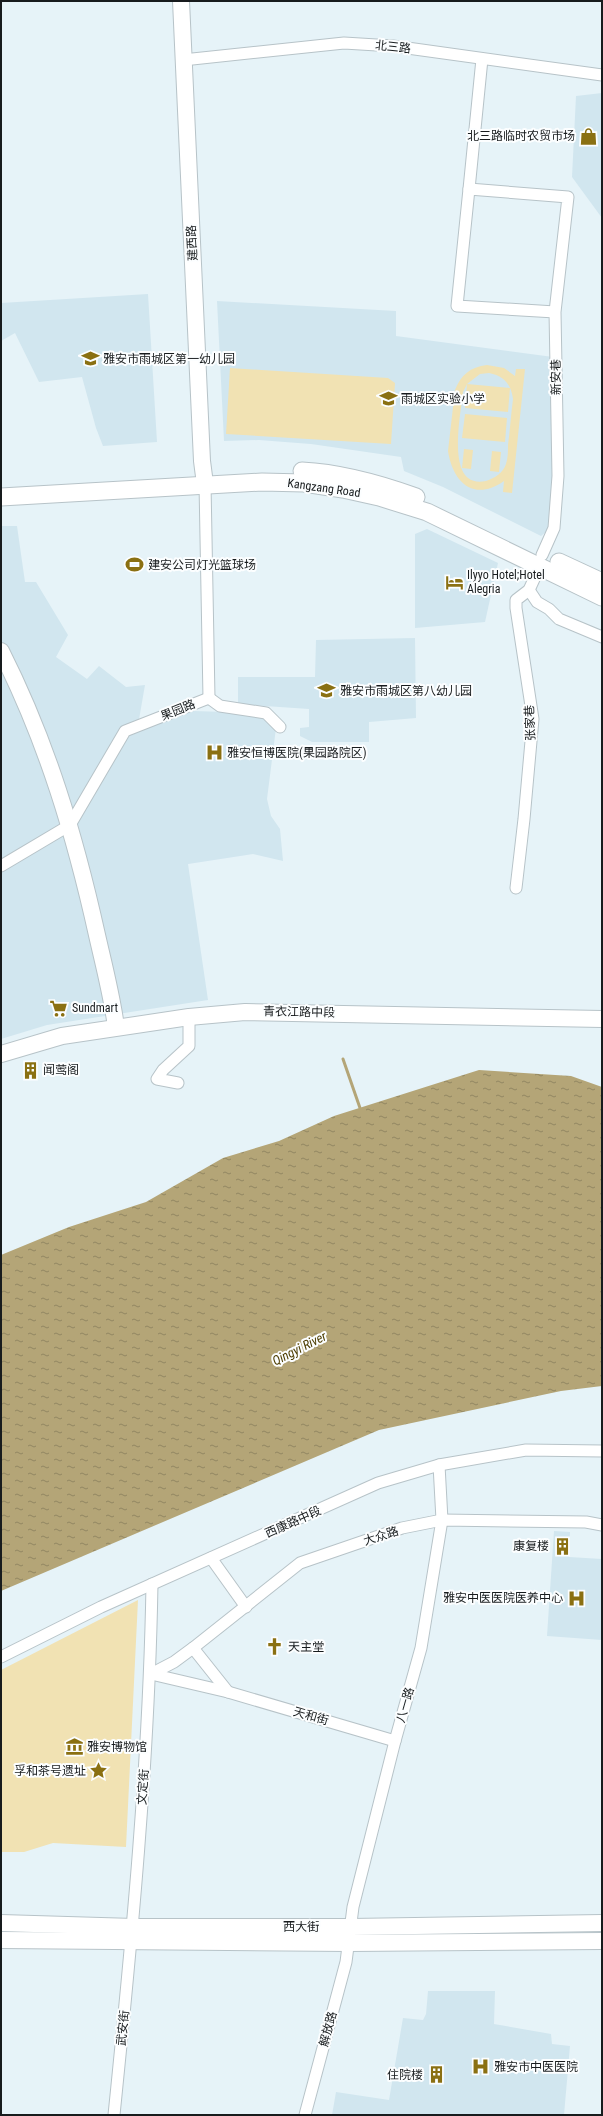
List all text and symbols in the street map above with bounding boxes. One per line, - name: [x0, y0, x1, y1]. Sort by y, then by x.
- street label: 北三路: [374, 38, 412, 56]
- shop icon: 北三路临时农贸市场: [578, 126, 598, 146]
- place label: 北三路临时农贸市场: [467, 129, 575, 143]
- street label: 建西路: [184, 225, 200, 261]
- school or university icon: 雅安市雨城区第一幼儿园: [80, 349, 100, 369]
- place label: 雅安市雨城区第一幼儿园: [103, 352, 235, 366]
- street label: 新安巷: [549, 359, 563, 395]
- school or university icon: 雨城区实验小学: [378, 389, 398, 409]
- place label: 雨城区实验小学: [401, 392, 485, 406]
- street label: Kangzang Road: [287, 476, 361, 500]
- sports icon: 建安公司灯光篮球场: [125, 555, 145, 575]
- place label: 建安公司灯光篮球场: [148, 558, 256, 572]
- place label: Ilyyo Hotel;Hotel Alegria: [467, 568, 545, 596]
- hotel icon: Ilyyo Hotel;Hotel Alegria: [444, 572, 464, 592]
- school or university icon: 雅安市雨城区第八幼儿园: [317, 681, 337, 701]
- place label: 雅安市雨城区第八幼儿园: [340, 684, 472, 698]
- street label: 果园路: [159, 697, 197, 723]
- street label: 张家巷: [522, 705, 538, 741]
- hospital icon: 雅安恒博医院(果园路院区): [204, 743, 224, 763]
- place label: 雅安恒博医院(果园路院区): [227, 746, 367, 760]
- supermarket icon: Sundmart: [49, 998, 69, 1018]
- place label: Sundmart: [72, 1001, 119, 1015]
- street label: 青衣江路中段: [263, 1004, 335, 1020]
- building icon: 闻莺阁: [20, 1060, 40, 1080]
- place label: 闻莺阁: [43, 1063, 79, 1077]
- water label: Qingyi River: [270, 1328, 330, 1368]
- street label: 西康路中段: [263, 1503, 323, 1541]
- street label: 大众路: [362, 1524, 400, 1548]
- building icon: 康复楼: [552, 1536, 572, 1556]
- place label: 康复楼: [513, 1539, 549, 1553]
- hospital icon: 雅安中医医院医养中心: [566, 1588, 586, 1608]
- place label: 雅安中医医院医养中心: [443, 1591, 563, 1605]
- church icon: 天主堂: [265, 1637, 285, 1657]
- place label: 天主堂: [288, 1640, 324, 1654]
- street label: 八一路: [393, 1686, 417, 1724]
- street label: 天和街: [292, 1704, 330, 1728]
- museum icon: 雅安博物馆: [64, 1737, 84, 1757]
- place label: 雅安博物馆: [87, 1740, 147, 1754]
- place icon: 孚和茶号遗址: [89, 1761, 109, 1781]
- place label: 孚和茶号遗址: [14, 1764, 86, 1778]
- street label: 文定街: [135, 1769, 151, 1805]
- street label: 西大街: [283, 1920, 319, 1934]
- street label: 武安街: [114, 2009, 132, 2047]
- street label: 解放路: [317, 2010, 339, 2048]
- hospital icon: 雅安市中医医院: [471, 2057, 491, 2077]
- place label: 雅安市中医医院: [494, 2060, 578, 2074]
- building icon: 住院楼: [426, 2065, 446, 2085]
- place label: 住院楼: [387, 2068, 423, 2082]

